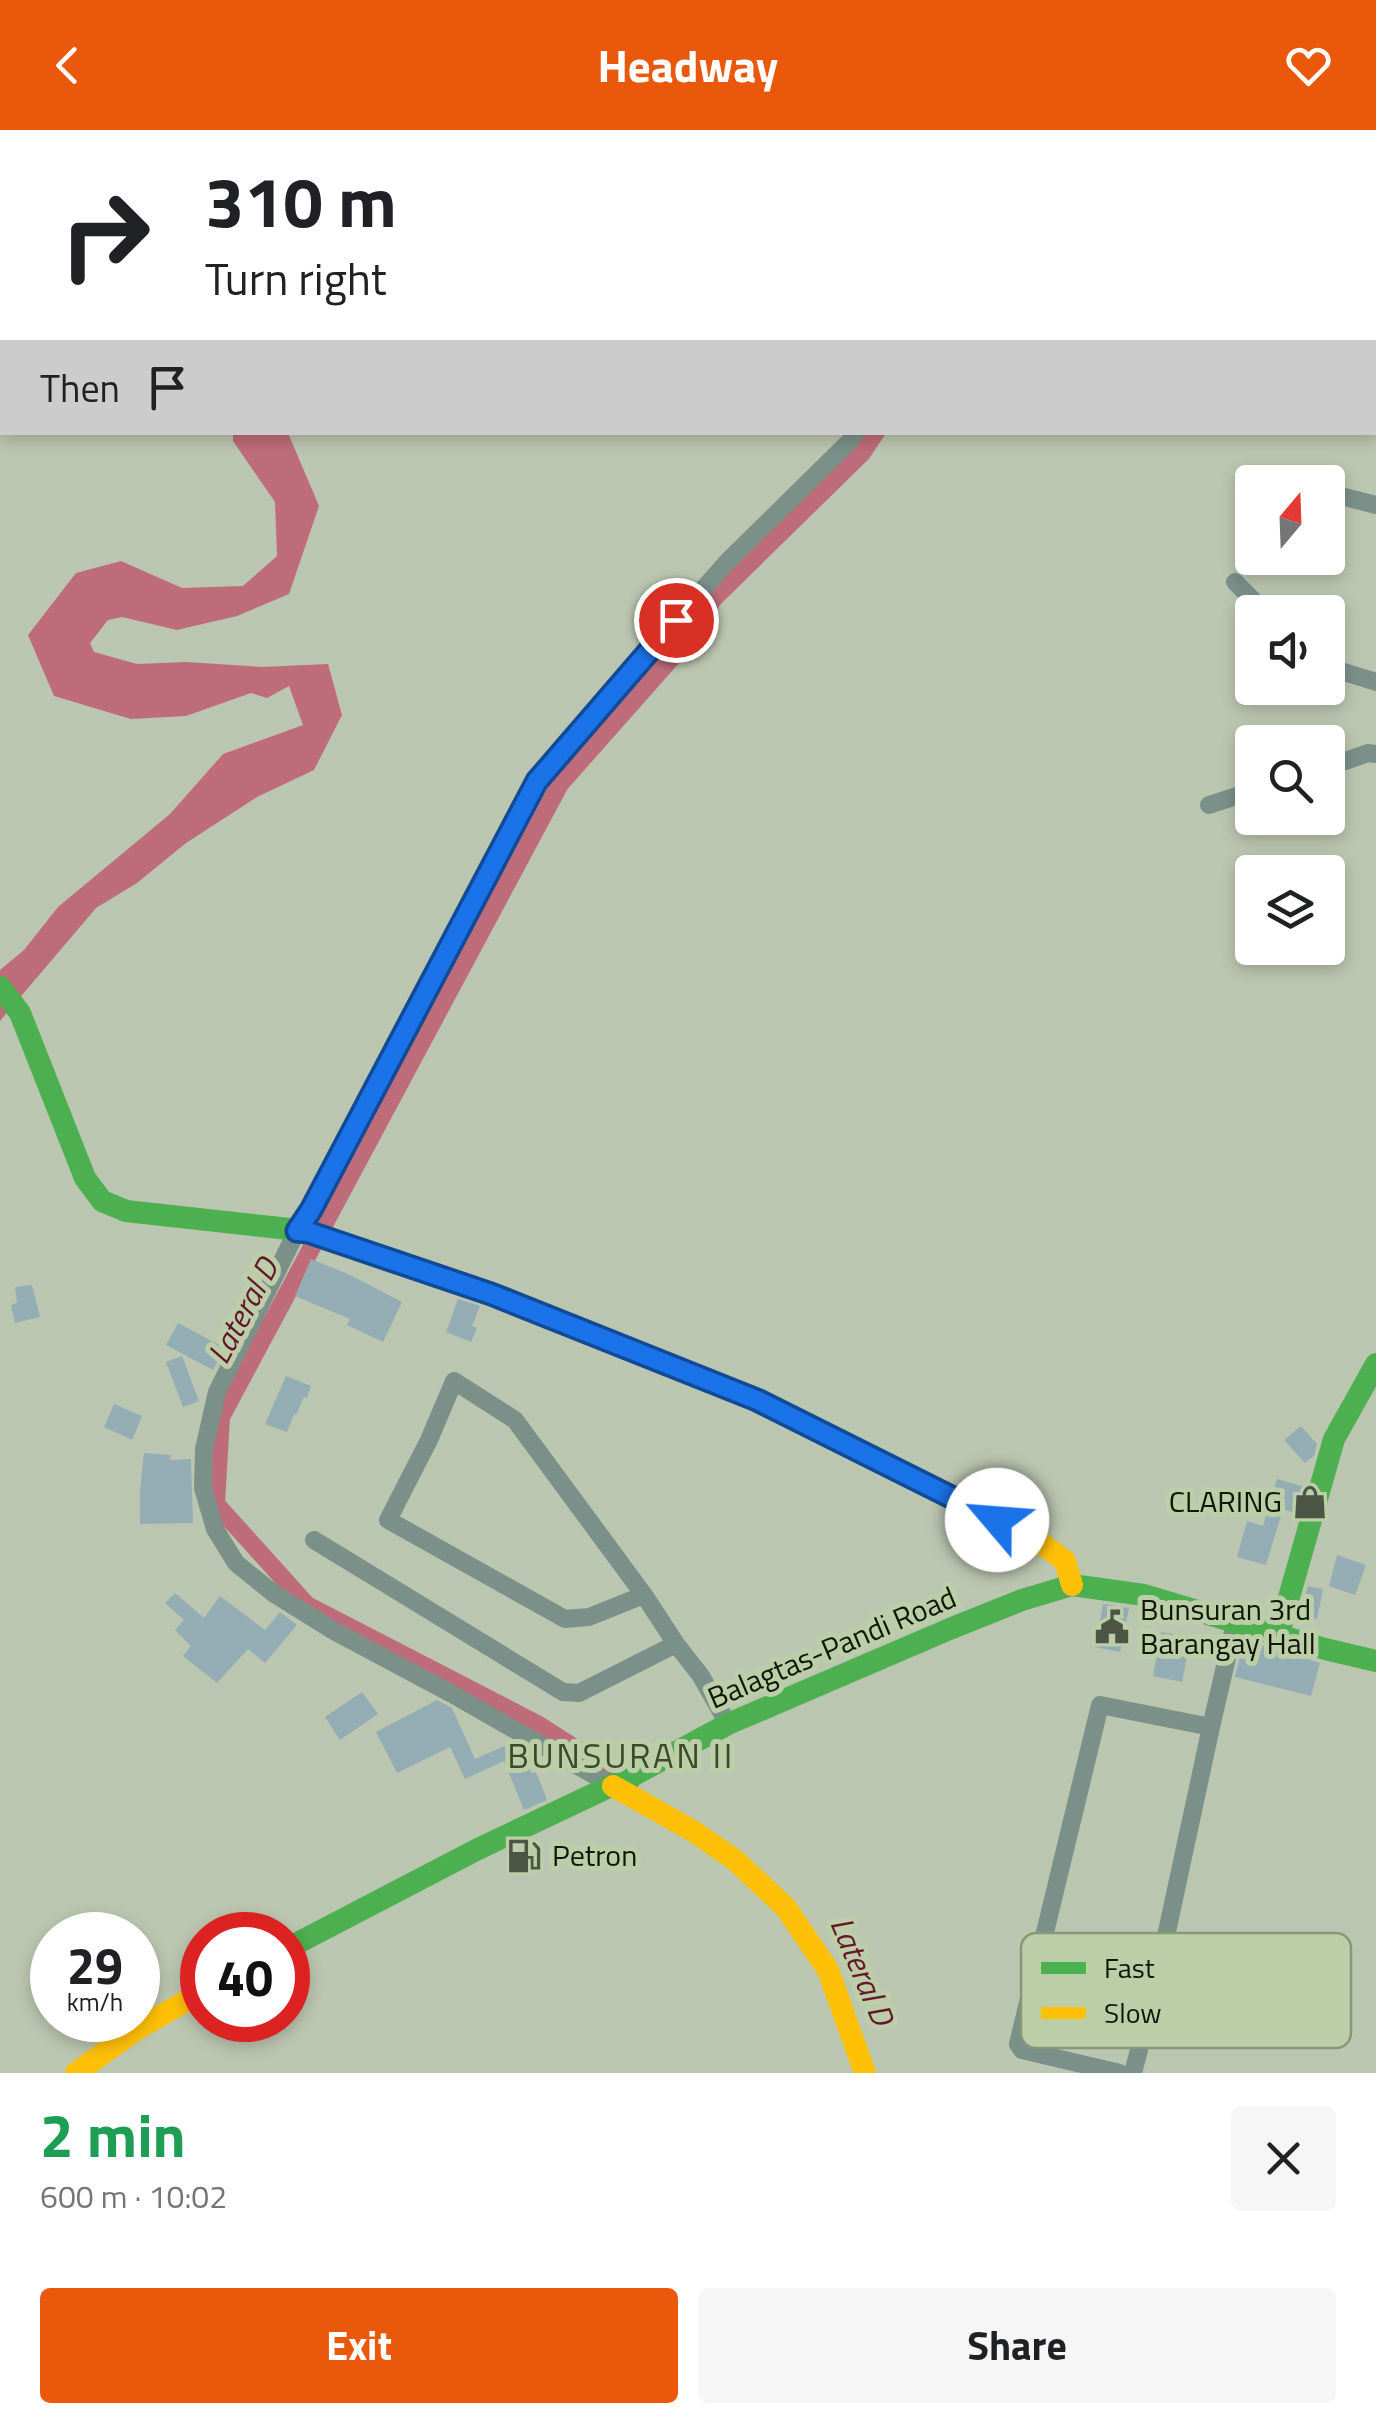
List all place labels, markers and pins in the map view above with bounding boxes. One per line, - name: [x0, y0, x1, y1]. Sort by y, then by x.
- pin: [634, 578, 719, 663]
- place label: CLARING: [1169, 1478, 1282, 1524]
- shop icon: CLARING: [1291, 1483, 1329, 1521]
- place label: Bunsuran 3rd Barangay Hall: [1140, 1586, 1316, 1666]
- public building icon: Bunsuran 3rd Barangay Hall: [1093, 1608, 1131, 1646]
- place label: Petron: [552, 1832, 637, 1878]
- fuel station icon: Petron: [505, 1837, 543, 1875]

